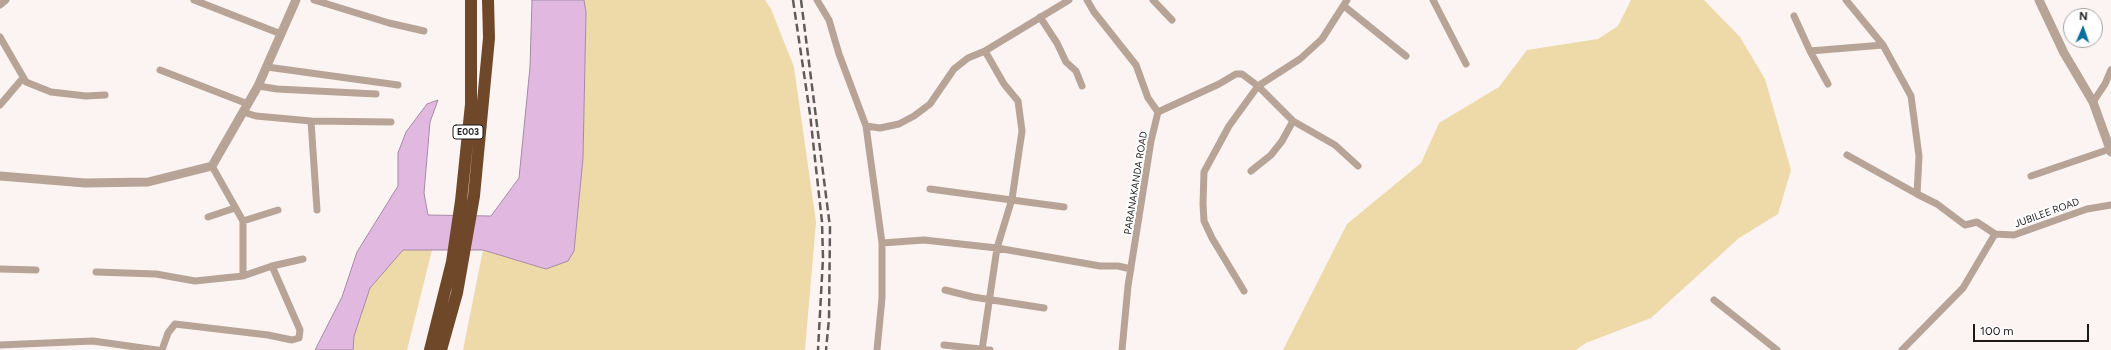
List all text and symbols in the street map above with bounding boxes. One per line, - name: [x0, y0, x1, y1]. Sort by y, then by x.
- north arrow: [2063, 8, 2103, 48]
- text: N: [2079, 10, 2088, 23]
- road number: E003: [453, 125, 483, 139]
- street label: PARANAKANDA ROAD: [1122, 130, 1150, 236]
- street label: JUBILEE ROAD: [2013, 196, 2081, 230]
- scale bar: [1975, 316, 2091, 342]
- text: 100 m: [1980, 324, 2014, 338]

